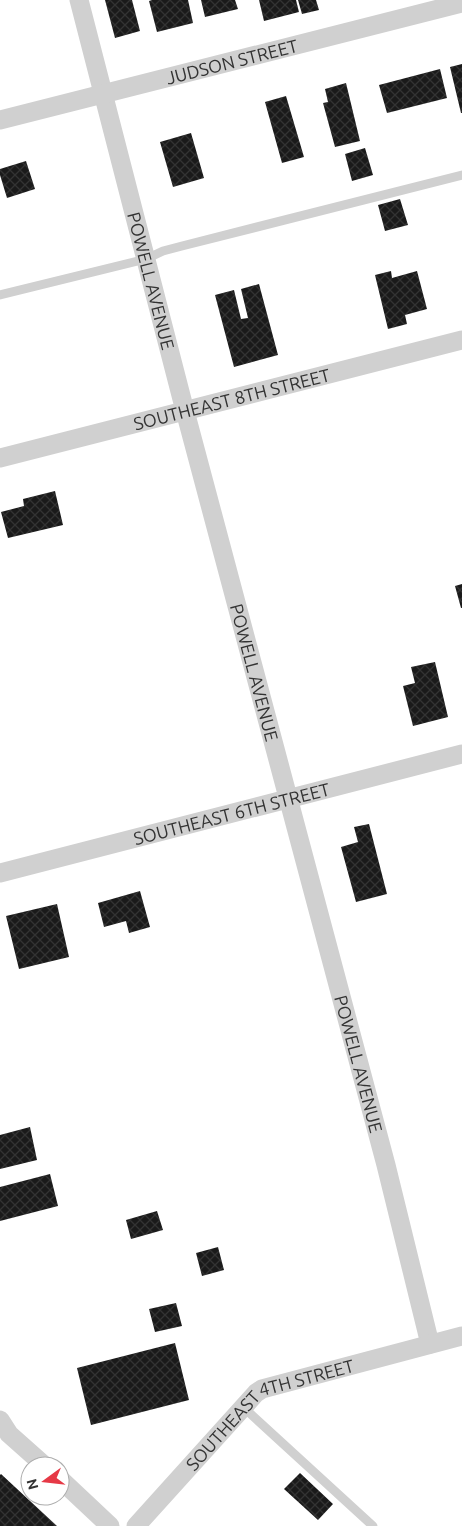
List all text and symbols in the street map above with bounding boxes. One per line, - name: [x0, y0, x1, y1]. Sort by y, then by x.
- street label: JUDSON STREET: [164, 35, 300, 88]
- street label: POWELL AVENUE: [124, 210, 179, 352]
- street label: SOUTHEAST 8TH STREET: [131, 364, 332, 434]
- street label: POWELL AVENUE: [227, 601, 283, 743]
- street label: SOUTHEAST 6TH STREET: [131, 779, 332, 848]
- street label: POWELL AVENUE: [331, 993, 387, 1135]
- street label: SOUTHEAST 4TH STREET: [182, 1355, 356, 1474]
- north arrow: [20, 1456, 70, 1506]
- text: N: [23, 1477, 42, 1491]

